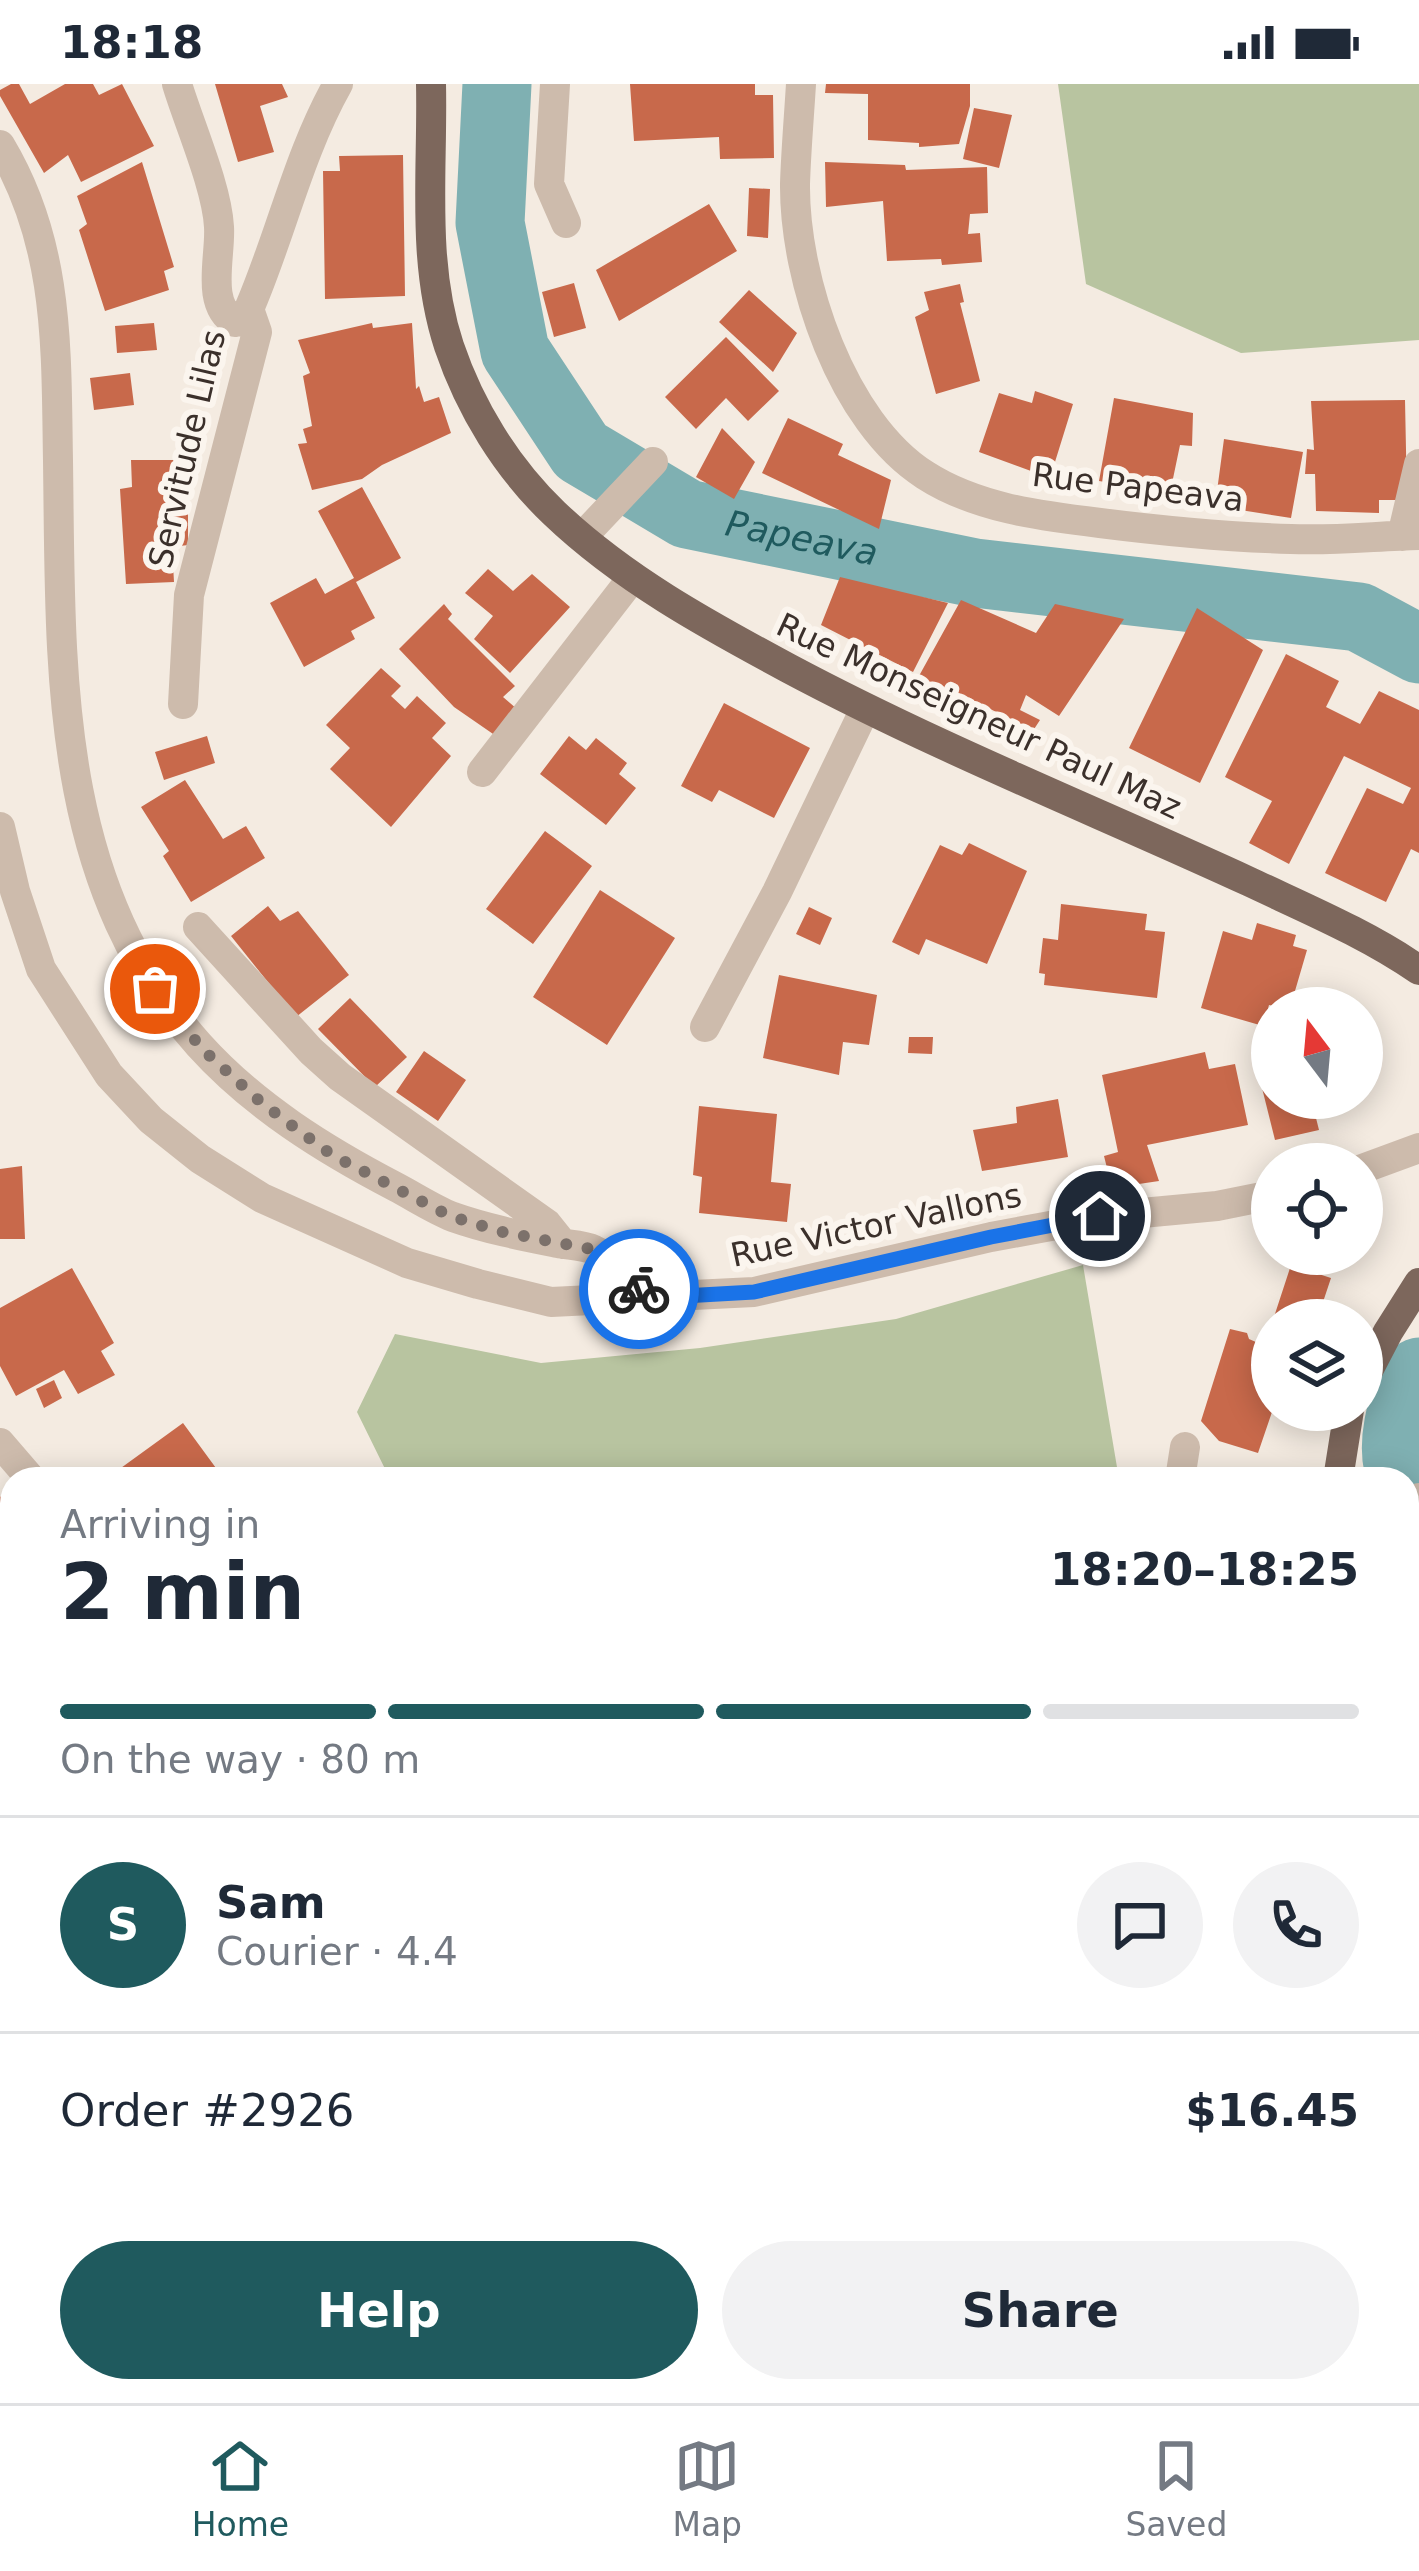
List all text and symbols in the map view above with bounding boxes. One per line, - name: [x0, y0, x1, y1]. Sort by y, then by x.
- text: 18:18: [60, 16, 203, 69]
- street label: Servitude Lilas: [141, 326, 233, 572]
- street label: Rue Papeava: [1030, 455, 1246, 519]
- water label: Papeava: [722, 502, 882, 573]
- street label: Rue Monseigneur Paul Maz: [771, 605, 1187, 827]
- pin: [104, 938, 206, 1040]
- icon: bag: [122, 956, 188, 1022]
- north arrow: [1251, 987, 1383, 1119]
- map controls: [1251, 987, 1383, 1431]
- button: locate: [1251, 1143, 1383, 1275]
- pin: [1049, 1165, 1151, 1267]
- street label: Rue Victor Vallons: [727, 1175, 1025, 1275]
- icon: home: [1067, 1183, 1133, 1249]
- courier: [579, 1229, 699, 1349]
- icon: bike: [606, 1256, 672, 1322]
- button: layers: [1251, 1299, 1383, 1431]
- text: Arriving in: [60, 1502, 260, 1547]
- text: 18:20–18:25: [1050, 1543, 1359, 1596]
- text: 2 min: [60, 1547, 305, 1637]
- text: On the way · 80 m: [60, 1737, 420, 1782]
- button: chat: [1077, 1862, 1203, 1988]
- button: phone: [1233, 1862, 1359, 1988]
- text: Sam: [216, 1876, 326, 1929]
- text: S: [107, 1898, 139, 1951]
- text: Courier · 4.4: [216, 1929, 458, 1974]
- text: Order #2926: [60, 2084, 354, 2137]
- text: $16.45: [1185, 2084, 1359, 2137]
- button: Help: [60, 2241, 698, 2379]
- button: Share: [722, 2241, 1359, 2379]
- tab: Home: [192, 2433, 289, 2544]
- tab: Map: [672, 2433, 742, 2544]
- tab: Saved: [1125, 2433, 1227, 2544]

